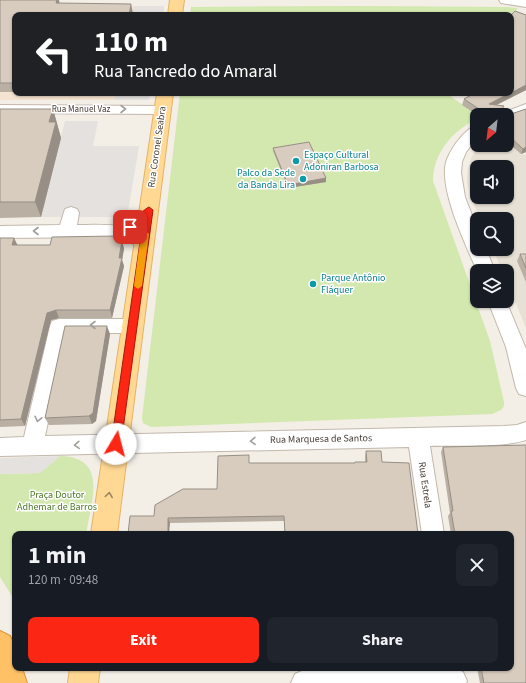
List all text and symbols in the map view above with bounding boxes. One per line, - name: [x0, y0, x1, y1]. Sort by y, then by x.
- text: 110 m: [94, 22, 168, 62]
- icon: left: [28, 28, 80, 80]
- text: Rua Tancredo do Amaral: [94, 59, 277, 84]
- street label: Rua Manuel Vaz: [52, 103, 110, 116]
- one-way arrow: [120, 105, 126, 113]
- street label: Rua Coronel Seabra: [144, 105, 170, 189]
- north arrow: [470, 108, 514, 152]
- map controls: [470, 108, 514, 308]
- place label: Espaço Cultural Adoniran Barbosa: [304, 148, 379, 174]
- marker: Espaço Cultural Adoniran Barbosa: [291, 156, 301, 166]
- button: sound: [470, 160, 514, 204]
- place label: Palco da Sede da Banda Lira: [237, 166, 295, 192]
- marker: Palco da Sede da Banda Lira: [298, 174, 308, 184]
- pin: [113, 210, 147, 244]
- button: search: [470, 212, 514, 256]
- icon: arrive: [119, 216, 141, 238]
- one-way arrow: [33, 227, 39, 236]
- button: layers: [470, 264, 514, 308]
- place label: Parque Antônio Fláquer: [321, 271, 386, 297]
- marker: Parque Antônio Fláquer: [308, 279, 318, 289]
- one-way arrow: [90, 321, 96, 330]
- one-way arrow: [34, 415, 43, 422]
- position arrow: [95, 423, 137, 465]
- street label: Rua Marquesa de Santos: [270, 431, 372, 447]
- one-way arrow: [250, 437, 256, 445]
- one-way arrow: [74, 441, 80, 449]
- street label: Rua Estrela: [415, 461, 435, 509]
- park label: Praça Doutor Adhemar de Barros: [17, 488, 97, 514]
- one-way arrow: [104, 492, 113, 498]
- text: 1 min: [28, 538, 86, 573]
- button: close: [456, 544, 498, 586]
- text: 120 m · 09:48: [28, 571, 98, 589]
- button: Exit: [28, 617, 259, 663]
- button: Share: [267, 617, 498, 663]

